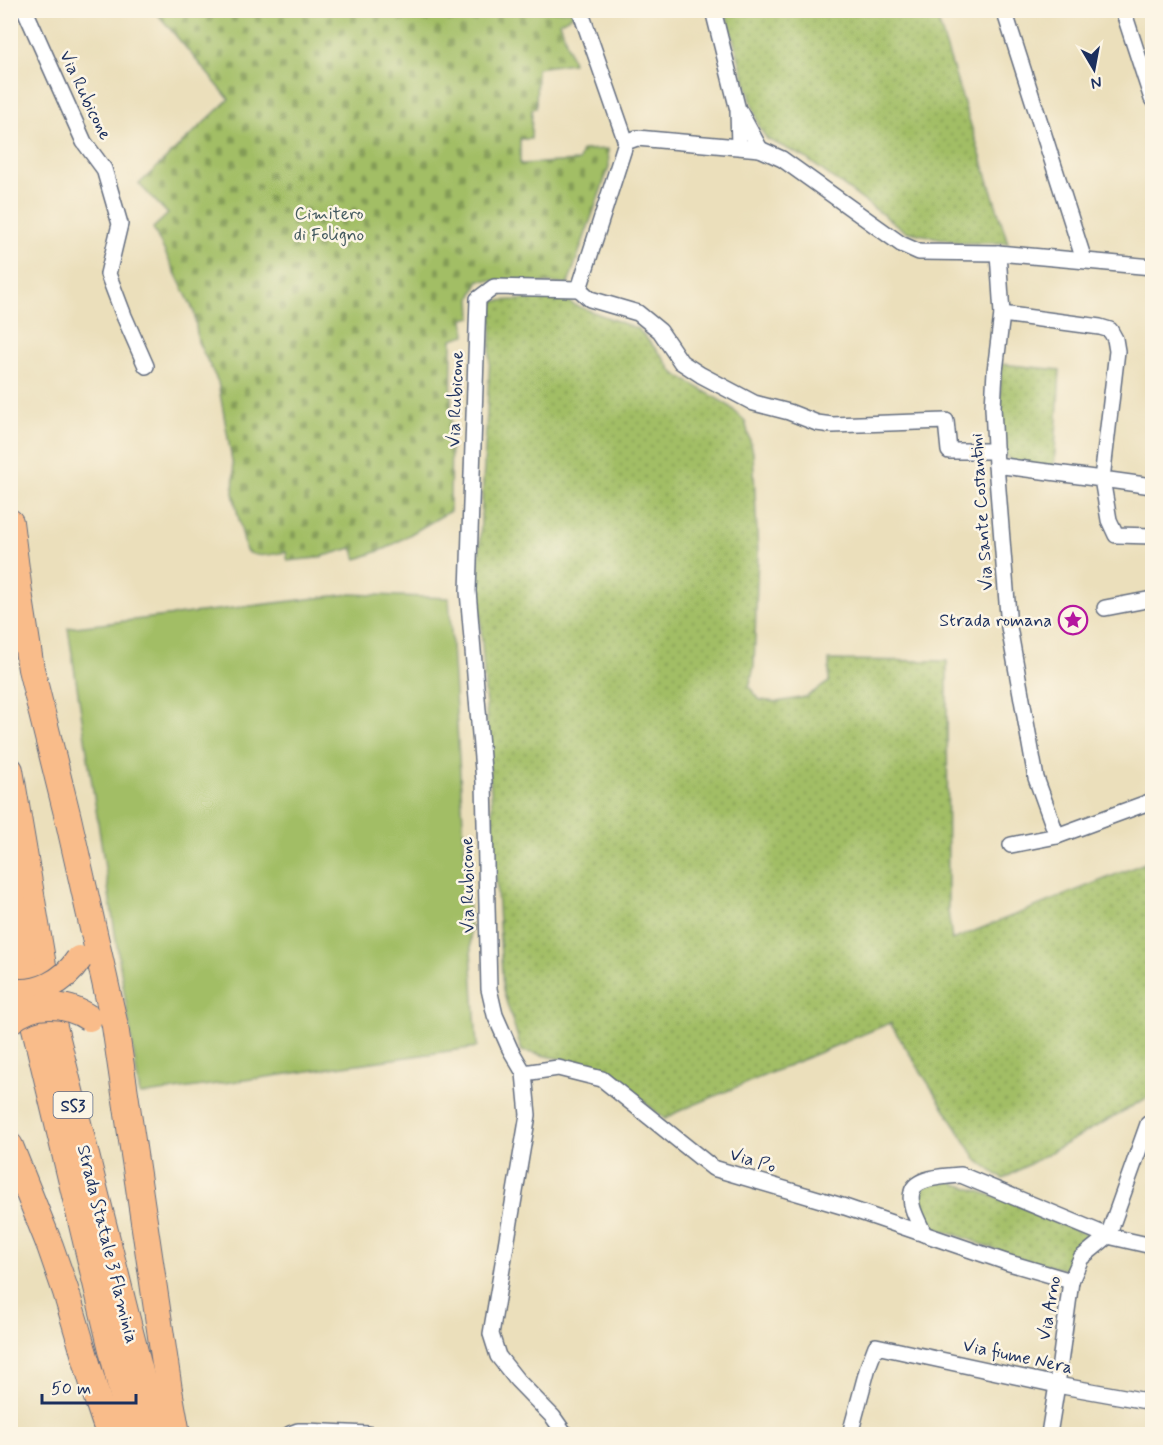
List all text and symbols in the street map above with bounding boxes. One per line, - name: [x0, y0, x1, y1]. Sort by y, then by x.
- north arrow: [1064, 39, 1124, 99]
- street label: Via Rubicone: [53, 47, 117, 144]
- text: N: [1089, 71, 1103, 94]
- park label: Cimitero di Foligno: [294, 202, 364, 247]
- street label: Via Rubicone: [442, 350, 470, 448]
- street label: Via Sante Costantini: [965, 433, 999, 591]
- place icon: Strada romana: [1057, 604, 1089, 636]
- place label: Strada romana: [939, 609, 1052, 633]
- street label: Via Rubicone: [455, 836, 481, 934]
- road number: SS3: [54, 1092, 92, 1118]
- street label: Strada Statale 3 Flaminia: [71, 1142, 143, 1346]
- street label: Via Po: [727, 1143, 779, 1179]
- street label: Via Arno: [1032, 1274, 1067, 1342]
- street label: Via fiume Nera: [961, 1334, 1075, 1380]
- scale bar: [42, 1367, 136, 1405]
- text: 50 m: [51, 1377, 91, 1401]

